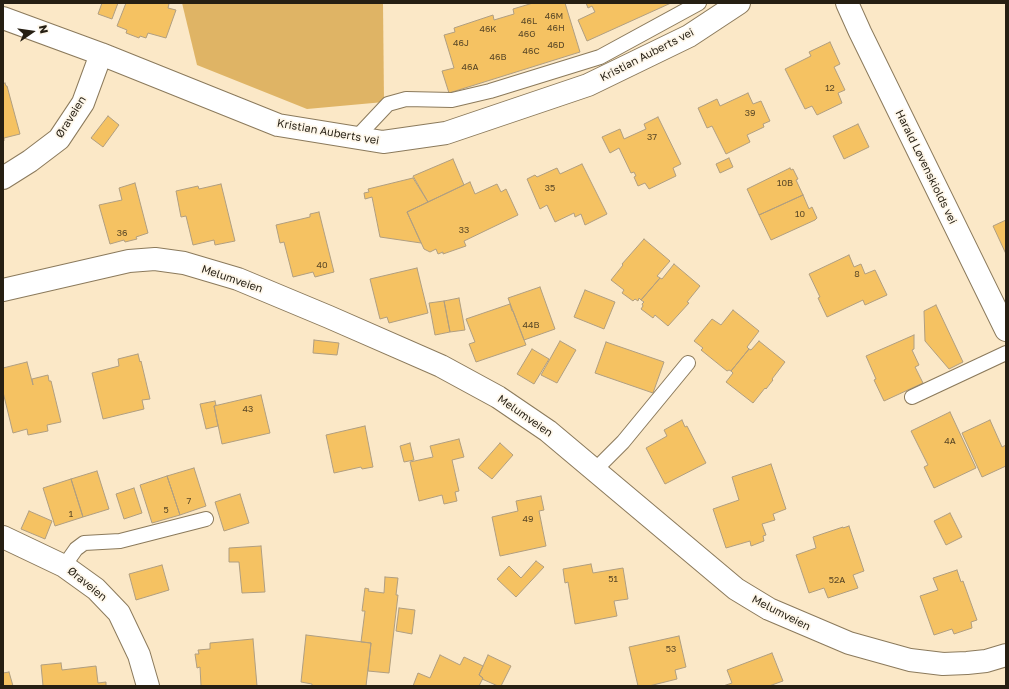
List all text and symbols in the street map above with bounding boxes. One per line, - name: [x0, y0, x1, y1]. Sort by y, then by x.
- house number: 46M: [545, 11, 563, 21]
- north arrow: [12, 12, 52, 52]
- house number: 46L: [521, 16, 537, 26]
- house number: 46H: [547, 23, 565, 33]
- text: N: [37, 24, 51, 35]
- house number: 46K: [479, 24, 497, 34]
- street label: Kristian Auberts vei: [598, 26, 696, 84]
- house number: 46G: [518, 29, 536, 39]
- house number: 46J: [453, 38, 469, 48]
- house number: 46D: [547, 40, 565, 50]
- house number: 46C: [522, 46, 540, 56]
- house number: 46B: [490, 52, 506, 62]
- house number: 46A: [462, 62, 478, 72]
- house number: 12: [825, 83, 835, 93]
- street label: Øraveien: [53, 94, 89, 140]
- house number: 39: [745, 108, 755, 118]
- street label: Harald Løvenskiolds vei: [893, 108, 959, 226]
- street label: Kristian Auberts vei: [276, 117, 380, 147]
- house number: 37: [647, 132, 657, 142]
- house number: 10B: [777, 178, 793, 188]
- house number: 35: [545, 183, 555, 193]
- house number: 10: [795, 209, 805, 219]
- house number: 33: [459, 225, 469, 235]
- house number: 36: [117, 228, 127, 238]
- house number: 40: [316, 260, 328, 270]
- street label: Melumveien: [200, 262, 264, 296]
- house number: 8: [854, 269, 860, 279]
- house number: 44B: [522, 320, 540, 330]
- street label: Melumveien: [495, 392, 555, 440]
- house number: 43: [243, 404, 253, 414]
- house number: 4A: [944, 436, 956, 446]
- house number: 7: [187, 496, 191, 506]
- house number: 5: [163, 505, 169, 515]
- house number: 1: [69, 509, 73, 519]
- house number: 49: [523, 514, 533, 524]
- street label: Øraveien: [65, 564, 109, 604]
- house number: 51: [608, 574, 618, 584]
- house number: 52A: [829, 575, 845, 585]
- street label: Melumveien: [750, 593, 812, 633]
- house number: 53: [666, 644, 676, 654]

